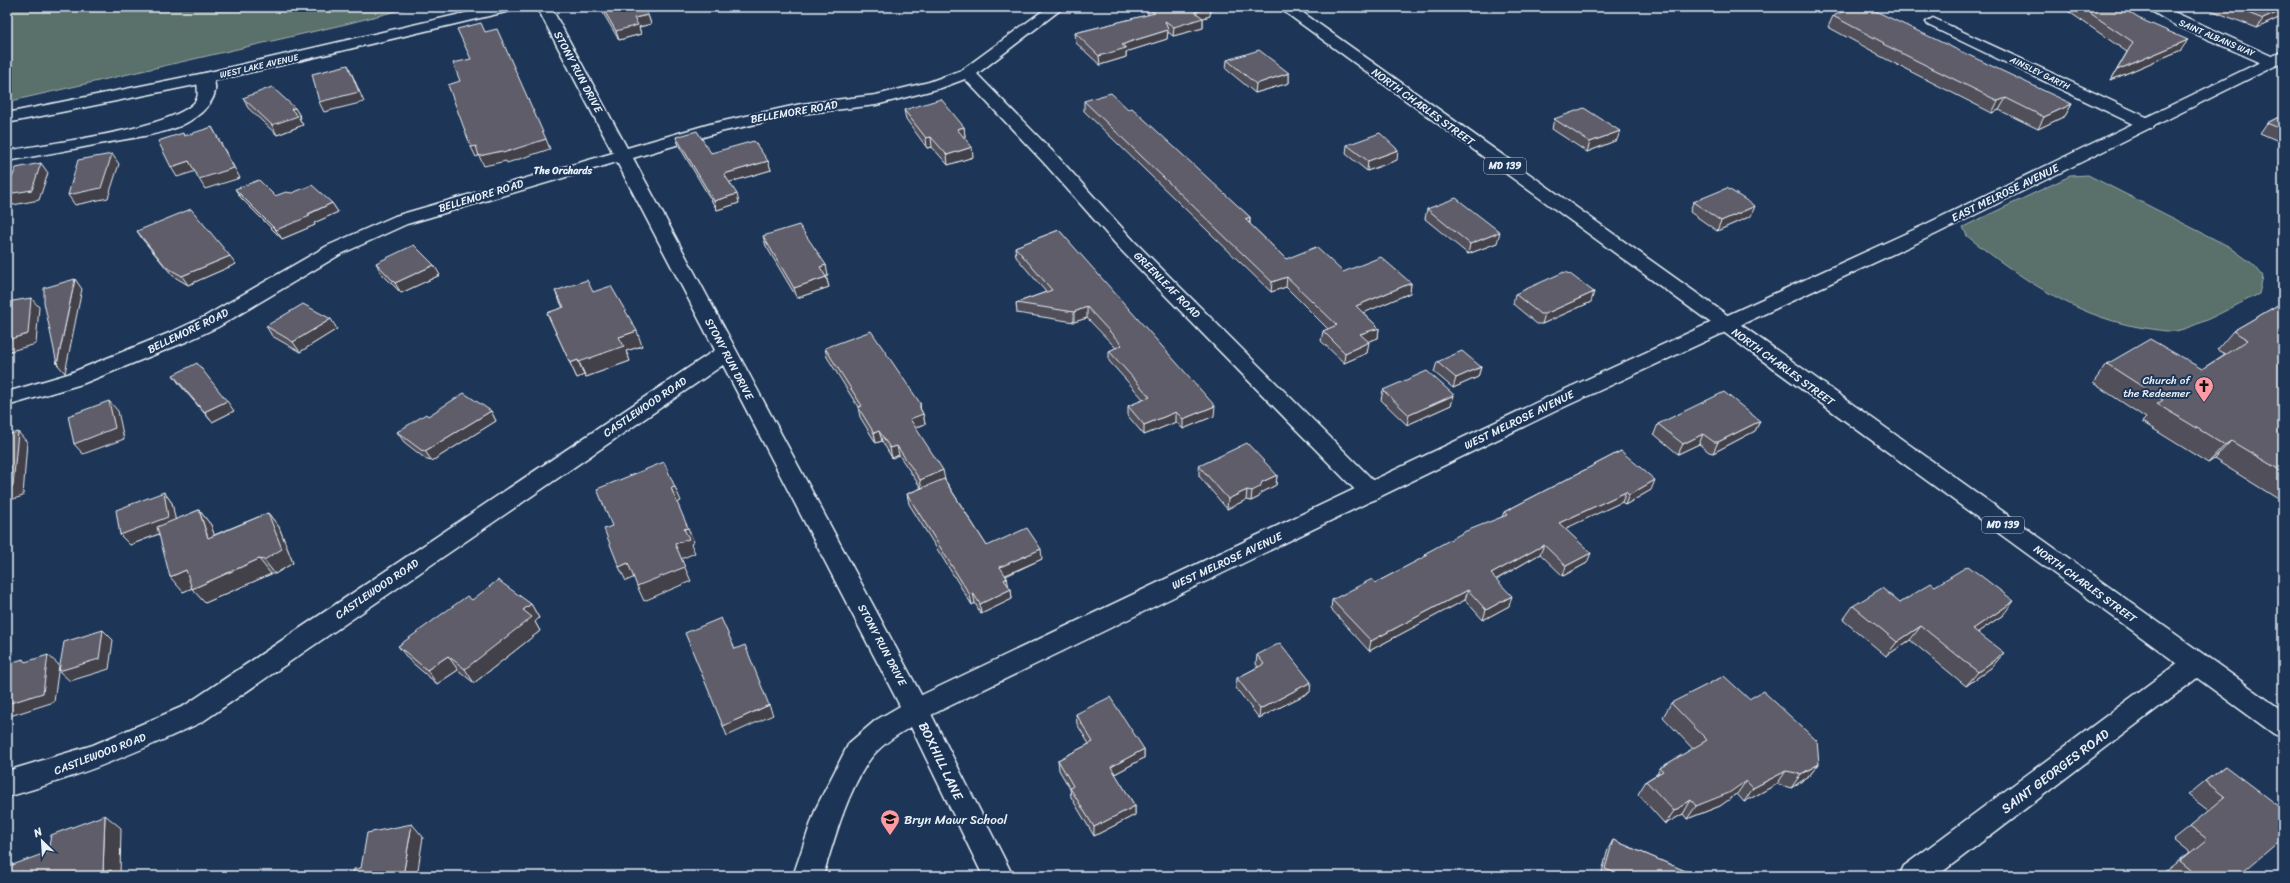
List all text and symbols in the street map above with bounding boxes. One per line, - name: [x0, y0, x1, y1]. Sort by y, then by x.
- street label: SAINT ALBANS WAY: [2176, 15, 2258, 62]
- street label: STONY RUN DRIVE: [548, 28, 608, 117]
- street label: WEST LAKE AVENUE: [218, 49, 301, 83]
- street label: AINSLEY GARTH: [2006, 51, 2073, 95]
- street label: NORTH CHARLES STREET: [1367, 63, 1479, 152]
- street label: BELLEMORE ROAD: [749, 95, 839, 129]
- road number: MD 139: [1484, 158, 1526, 174]
- street label: EAST MELROSE AVENUE: [1948, 158, 2063, 227]
- district label: The Orchards: [534, 162, 593, 180]
- street label: BELLEMORE ROAD: [436, 174, 526, 218]
- street label: GREENLEAF ROAD: [1129, 247, 1205, 323]
- street label: BELLEMORE ROAD: [144, 303, 232, 359]
- street label: STONY RUN DRIVE: [699, 315, 759, 404]
- street label: NORTH CHARLES STREET: [1727, 323, 1839, 412]
- place label: Church of the Redeemer: [2123, 371, 2191, 403]
- street label: CASTLEWOOD ROAD: [599, 372, 691, 442]
- church icon: Church of the Redeemer: [2193, 375, 2215, 403]
- street label: WEST MELROSE AVENUE: [1461, 385, 1578, 455]
- road number: MD 139: [1982, 517, 2024, 533]
- street label: WEST MELROSE AVENUE: [1168, 527, 1286, 595]
- street label: NORTH CHARLES STREET: [2029, 540, 2141, 629]
- street label: CASTLEWOOD ROAD: [331, 554, 423, 624]
- street label: STONY RUN DRIVE: [852, 601, 912, 690]
- street label: BOXHILL LANE: [912, 718, 970, 805]
- street label: SAINT GEORGES ROAD: [1996, 722, 2114, 820]
- street label: CASTLEWOOD ROAD: [51, 728, 149, 780]
- school or university icon: Bryn Mawr School: [879, 808, 901, 836]
- place label: Bryn Mawr School: [904, 808, 1008, 831]
- north arrow: [22, 821, 62, 861]
- text: N: [30, 822, 46, 843]

